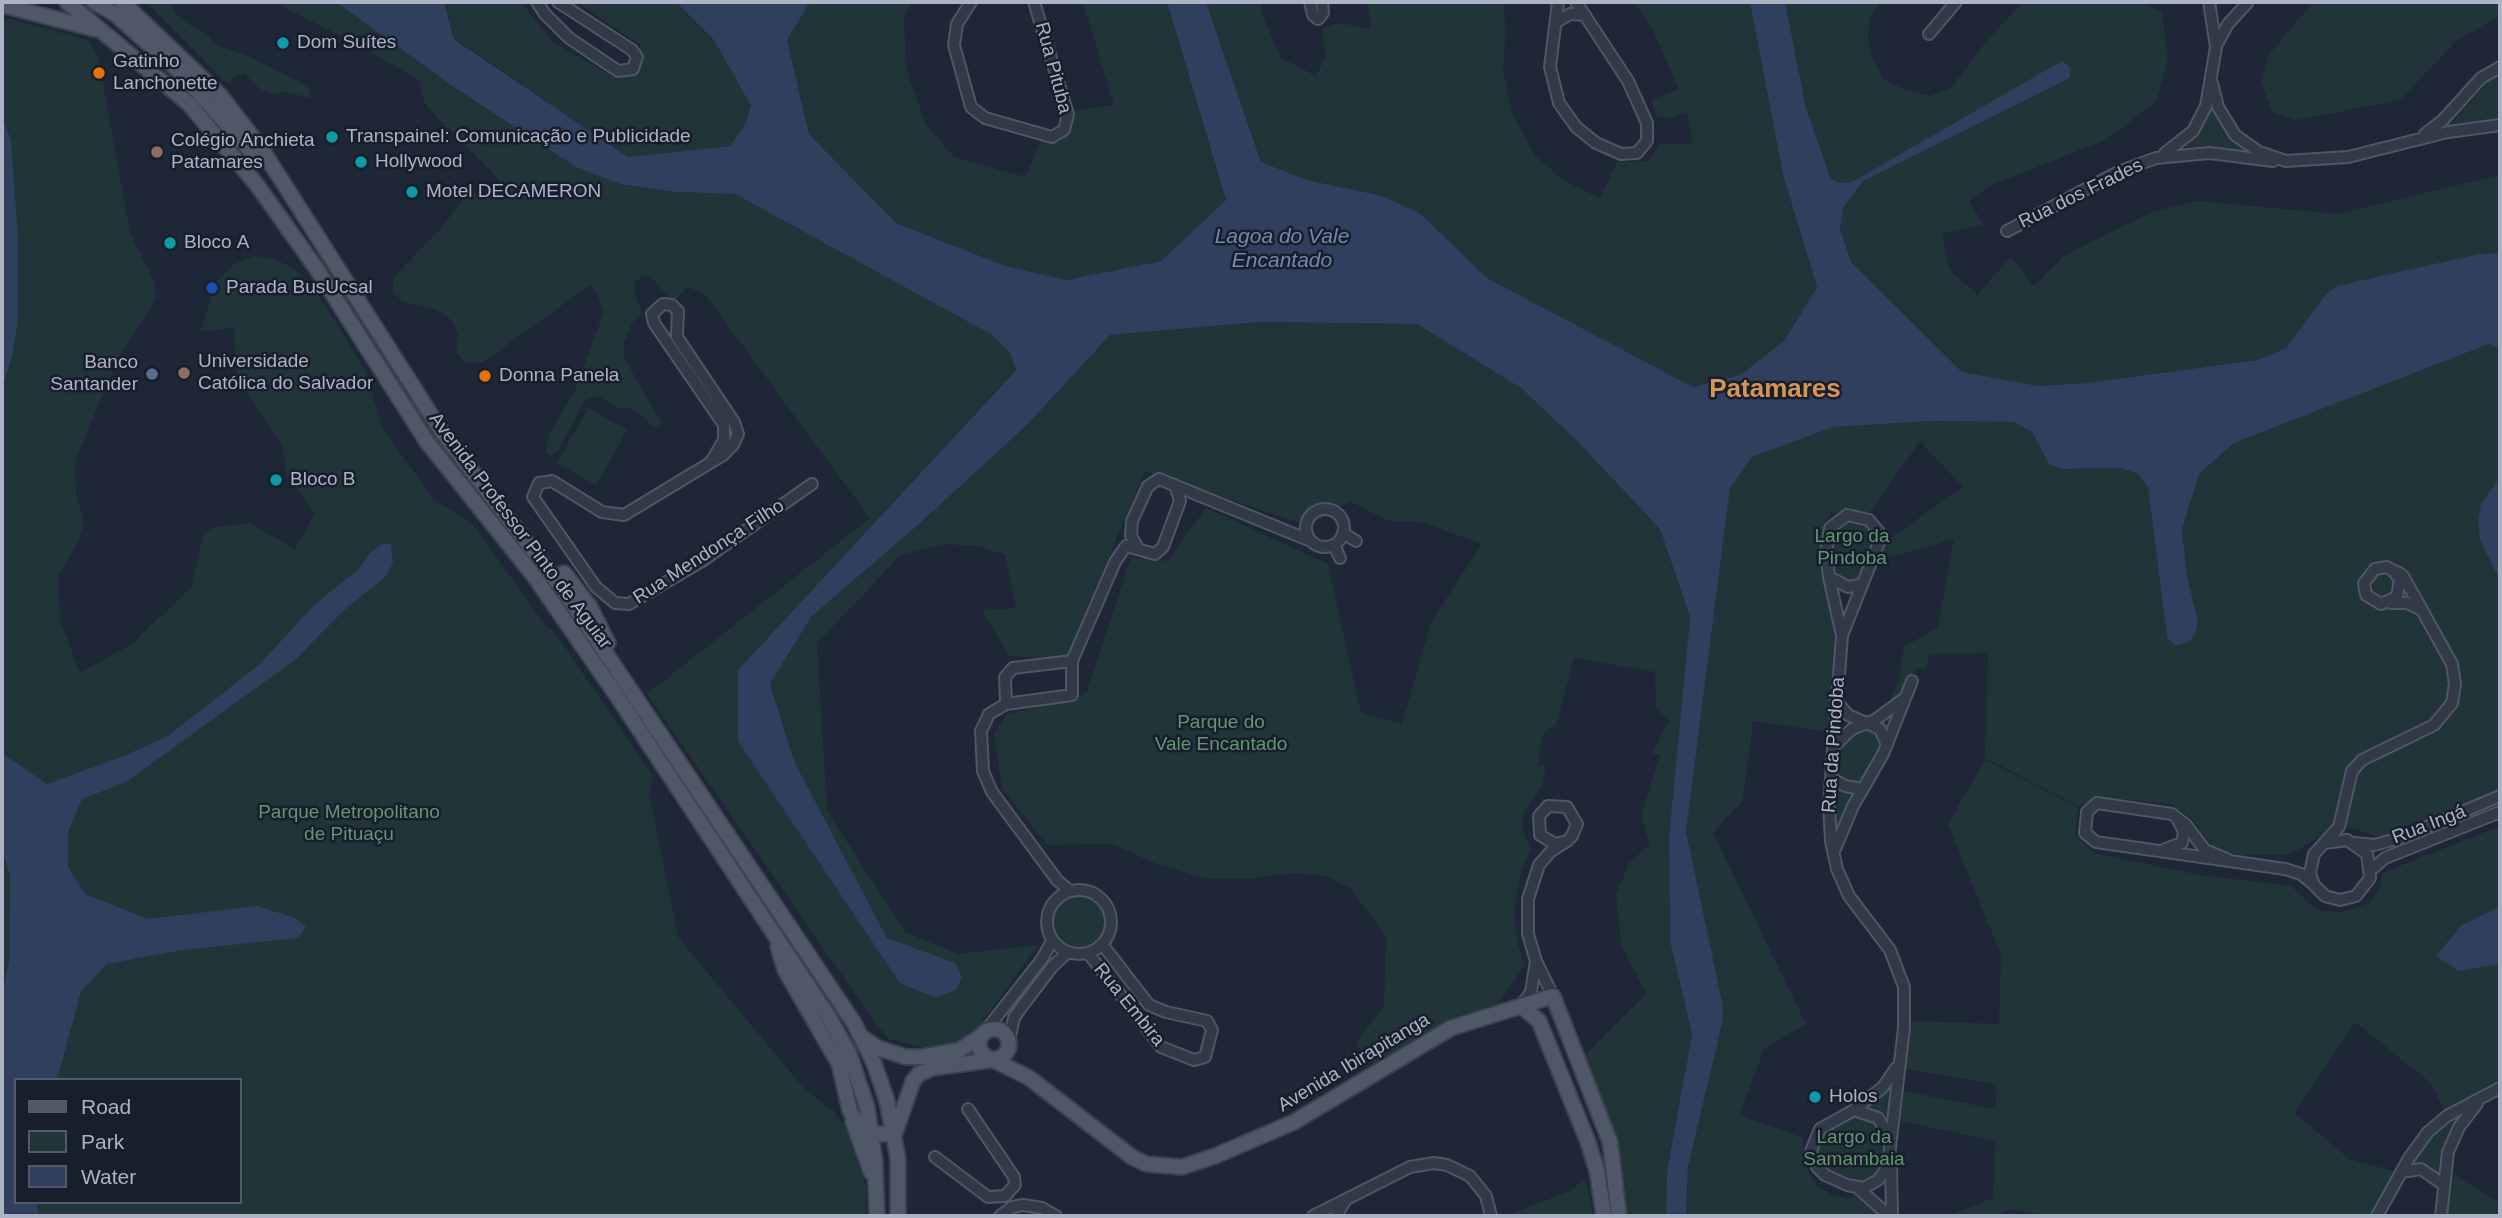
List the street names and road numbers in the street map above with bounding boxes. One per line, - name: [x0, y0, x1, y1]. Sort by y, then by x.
- street label: Rua Pituba: [1030, 20, 1076, 116]
- street label: Rua dos Frades: [2015, 154, 2147, 234]
- street label: Avenida Professor Pinto de Aguiar: [424, 408, 616, 654]
- street label: Rua Mendonça Filho: [629, 495, 789, 609]
- street label: Rua da Pindoba: [1818, 676, 1850, 814]
- street label: Rua Ingá: [2389, 801, 2469, 849]
- street label: Rua Embira: [1089, 959, 1169, 1051]
- street label: Avenida Ibirapitanga: [1274, 1009, 1434, 1117]

